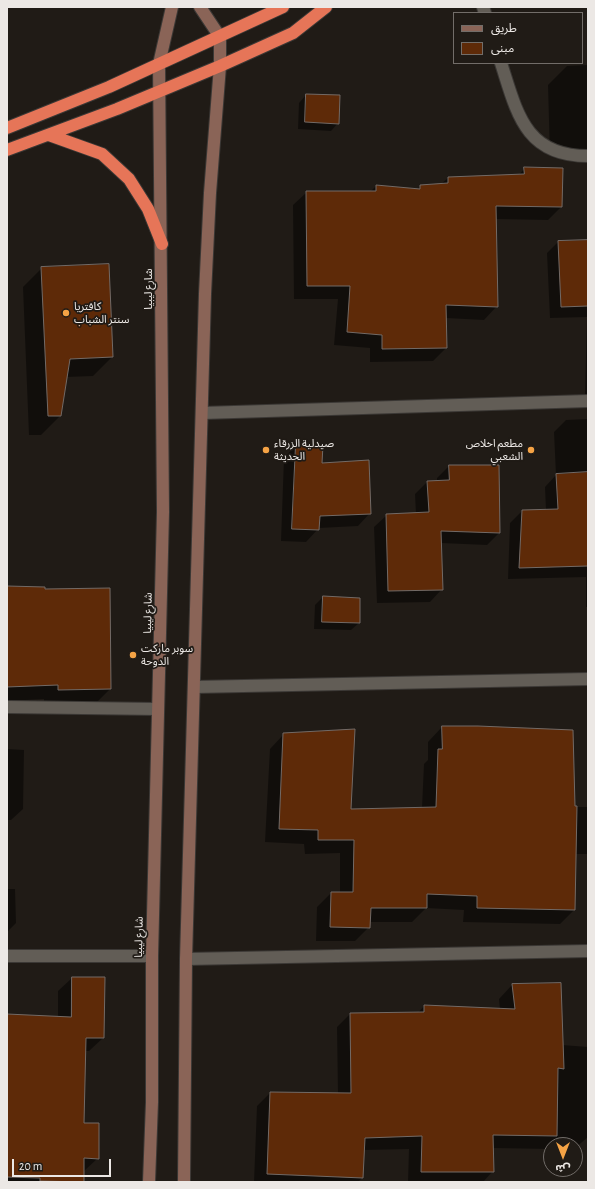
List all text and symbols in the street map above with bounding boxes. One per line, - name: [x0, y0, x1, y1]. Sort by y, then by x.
- legend: [453, 12, 583, 64]
- text: طريق: [491, 22, 517, 34]
- text: مبنى: [491, 42, 514, 54]
- street label: شارع ليبيا: [142, 268, 156, 310]
- place label: كافتريا سنتر الشباب: [74, 300, 129, 326]
- marker: كافتريا سنتر الشباب: [61, 308, 71, 318]
- place label: صيدلية الزرقاء الحديثة: [274, 437, 334, 463]
- place label: مطعم اخلاص الشعبي: [466, 437, 523, 463]
- marker: صيدلية الزرقاء الحديثة: [261, 445, 271, 455]
- marker: مطعم اخلاص الشعبي: [526, 445, 536, 455]
- street label: شارع ليبيا: [141, 592, 155, 634]
- place label: سوبر ماركت الدوحة: [141, 642, 193, 668]
- marker: سوبر ماركت الدوحة: [128, 650, 138, 660]
- street label: شارع ليبيا: [132, 916, 146, 958]
- north arrow: [543, 1137, 583, 1177]
- scale bar: [14, 1151, 113, 1177]
- text: 20 m: [19, 1160, 42, 1172]
- text: ش: [555, 1163, 571, 1174]

